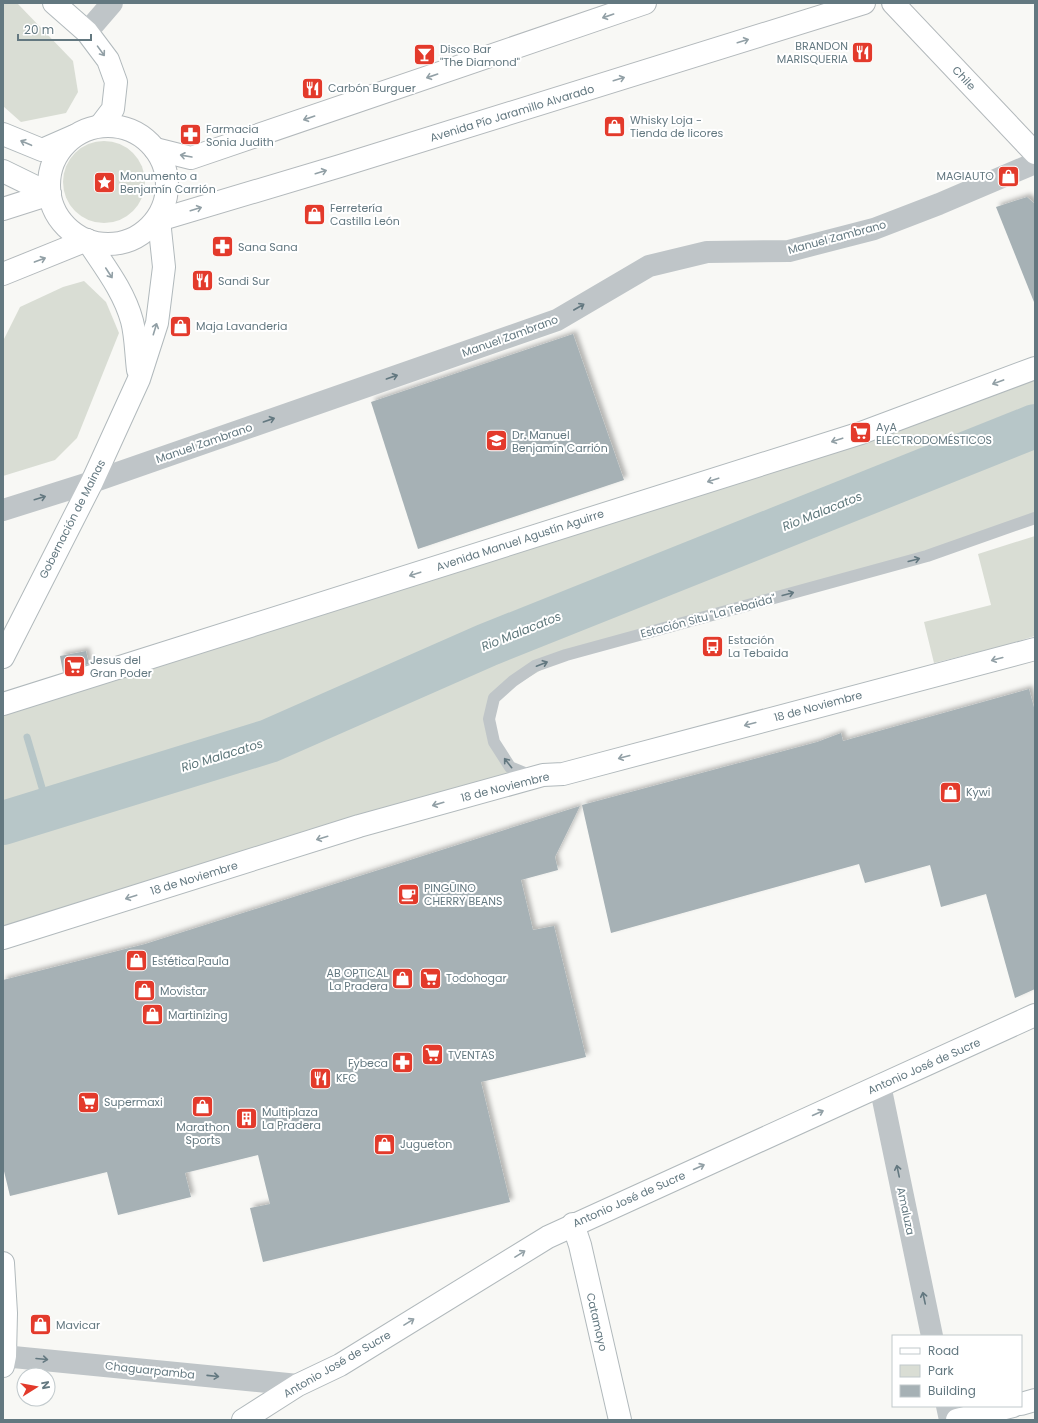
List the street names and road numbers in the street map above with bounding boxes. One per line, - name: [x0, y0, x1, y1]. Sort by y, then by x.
- street label: Chile: [949, 62, 979, 94]
- street label: Avenida Pío Jaramillo Alvarado: [428, 80, 596, 146]
- street label: Manuel Zambrano: [786, 216, 888, 258]
- street label: Manuel Zambrano: [460, 311, 560, 361]
- street label: Manuel Zambrano: [154, 419, 254, 467]
- street label: Gobernación de Mainas: [35, 456, 109, 581]
- street label: Avenida Manuel Agustín Aguirre: [434, 505, 606, 575]
- street label: Estación Situ "La Tebaida": [639, 590, 777, 642]
- street label: 18 de Noviembre: [772, 686, 864, 725]
- street label: 18 de Noviembre: [459, 768, 551, 806]
- street label: 18 de Noviembre: [148, 857, 240, 899]
- street label: Antonio José de Sucre: [865, 1034, 983, 1098]
- street label: Antonio José de Sucre: [570, 1167, 688, 1231]
- street label: Amaluza: [893, 1186, 919, 1236]
- street label: Catamayo: [583, 1291, 611, 1353]
- street label: Antonio José de Sucre: [280, 1327, 394, 1401]
- street label: Chaguarpamba: [104, 1357, 196, 1383]

